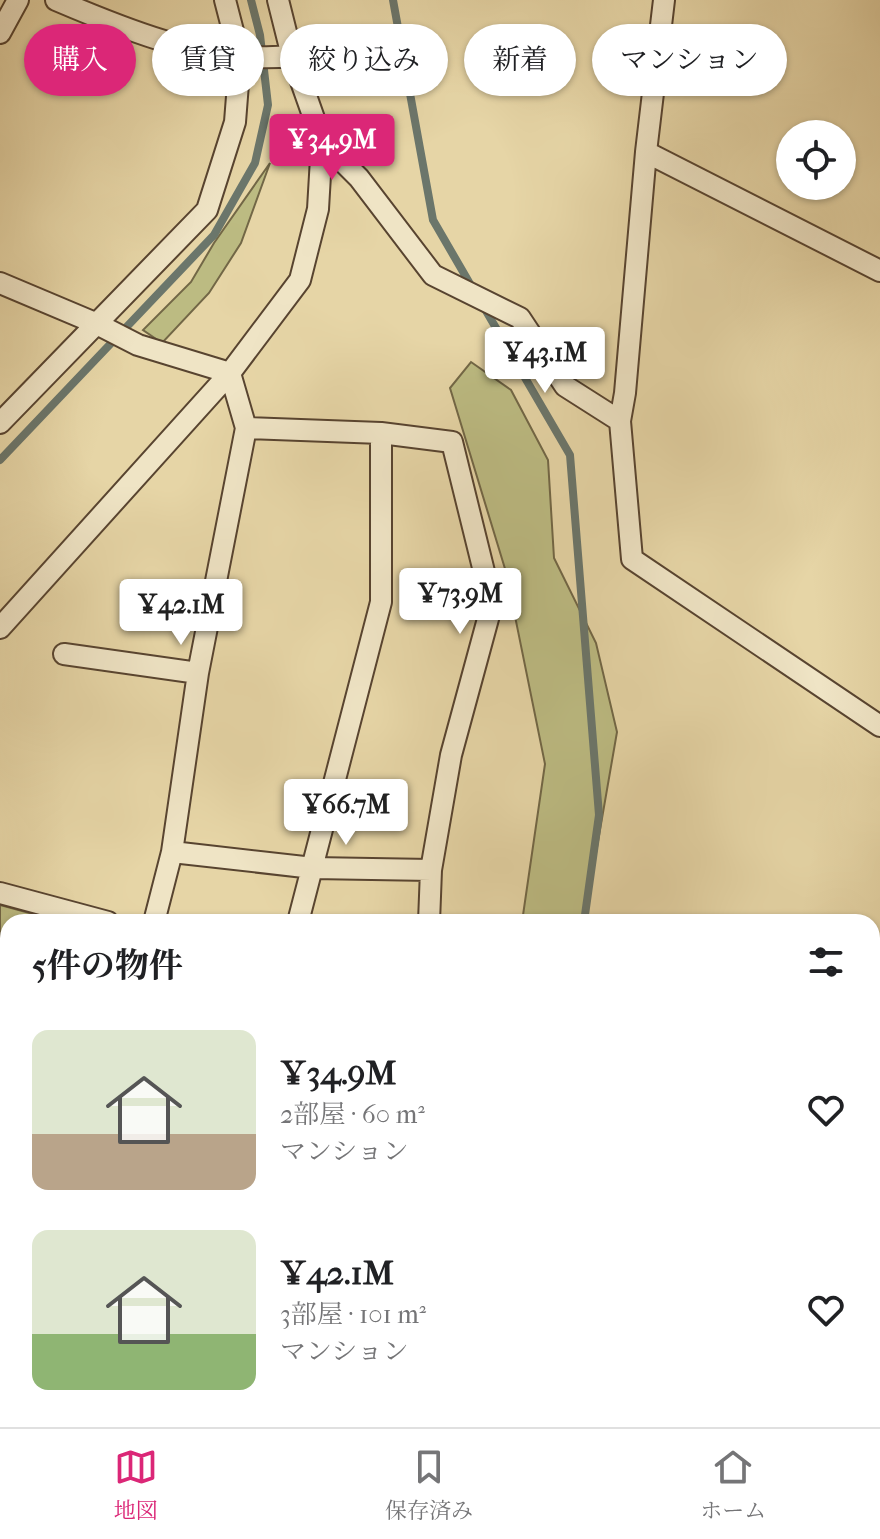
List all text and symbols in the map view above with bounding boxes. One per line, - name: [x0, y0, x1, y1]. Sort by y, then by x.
- chip: 購入: [24, 24, 136, 96]
- chip: 賃貸: [152, 24, 264, 96]
- chip: 絞り込み: [280, 24, 448, 96]
- chip: 新着: [464, 24, 576, 96]
- chip: マンション: [592, 24, 787, 96]
- pin: ¥34.9M: [267, 114, 397, 182]
- map controls: [776, 120, 856, 200]
- button: locate: [776, 120, 856, 200]
- text: ¥34.9M: [288, 124, 376, 155]
- pin: ¥43.1M: [480, 327, 610, 395]
- text: ¥43.1M: [503, 337, 587, 368]
- pin: ¥73.9M: [395, 568, 525, 636]
- text: ¥73.9M: [417, 578, 503, 609]
- pin: ¥42.1M: [116, 579, 246, 647]
- text: ¥42.1M: [137, 589, 225, 620]
- pin: ¥66.7M: [281, 779, 411, 847]
- text: ¥66.7M: [302, 789, 390, 820]
- icon: filters: [804, 940, 848, 984]
- text: 5件の物件: [32, 946, 183, 986]
- text: ¥34.9M: [280, 1053, 396, 1093]
- icon: home: [96, 1062, 192, 1158]
- icon: heart: [804, 1088, 848, 1132]
- text: 2部屋 · 60 m²: [280, 1099, 425, 1130]
- text: マンション: [280, 1136, 409, 1167]
- text: ¥42.1M: [280, 1253, 394, 1293]
- icon: home: [96, 1262, 192, 1358]
- icon: heart: [804, 1288, 848, 1332]
- text: 3部屋 · 101 m²: [280, 1299, 426, 1330]
- text: マンション: [280, 1336, 409, 1367]
- tab: 地図: [114, 1445, 158, 1524]
- tab: 保存済み: [385, 1445, 473, 1524]
- tab: ホーム: [700, 1445, 766, 1524]

